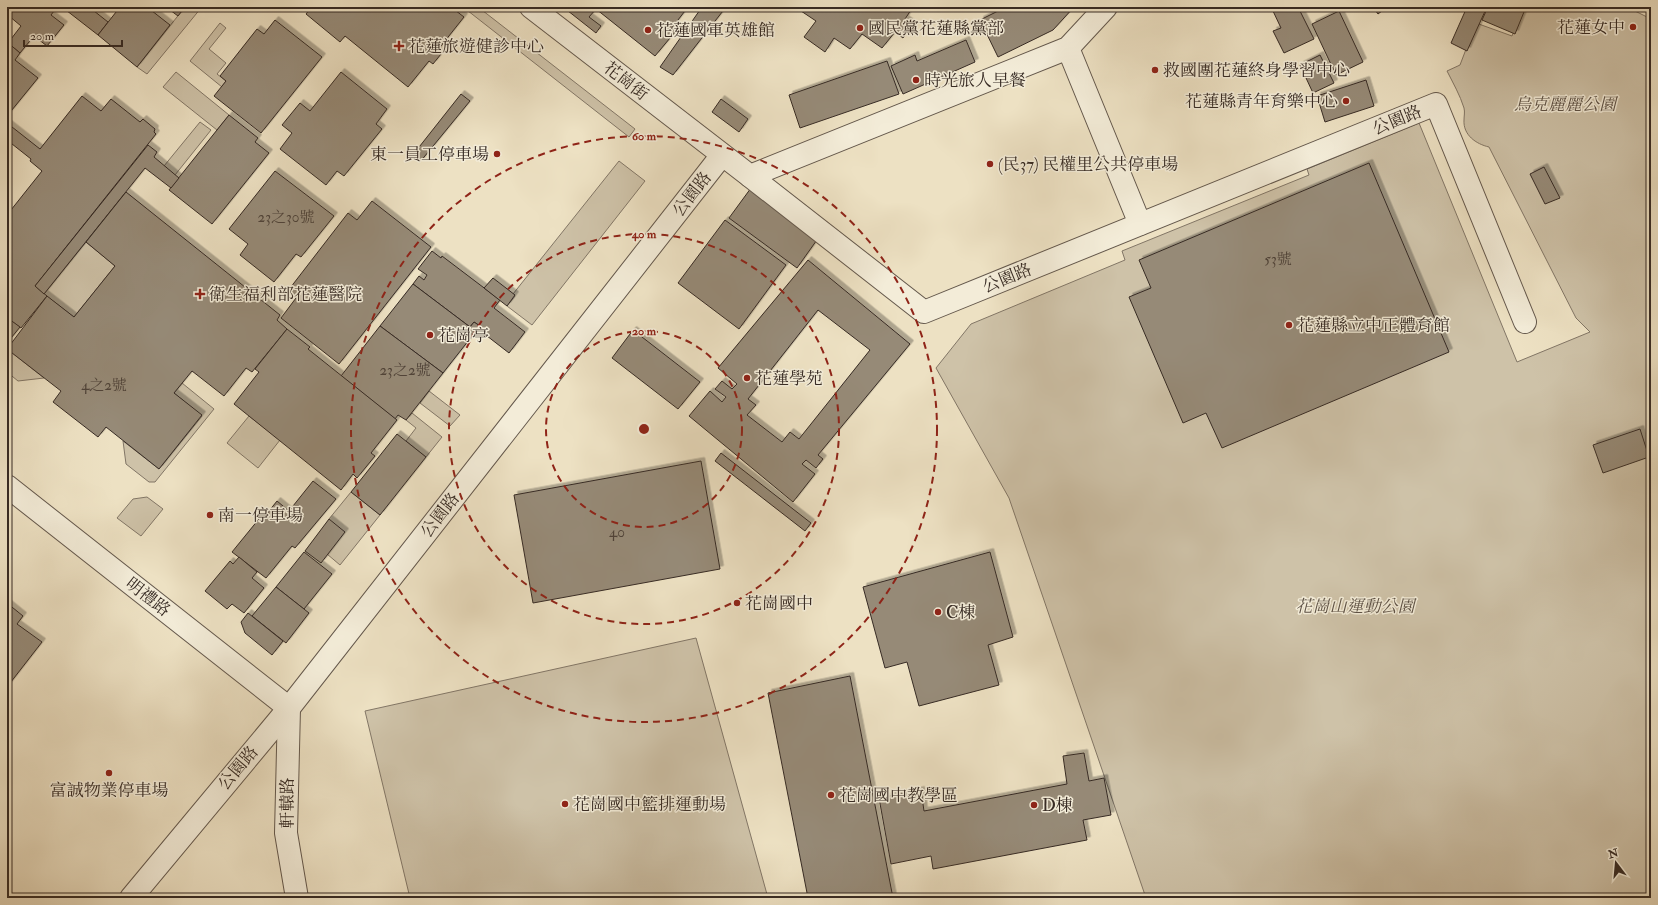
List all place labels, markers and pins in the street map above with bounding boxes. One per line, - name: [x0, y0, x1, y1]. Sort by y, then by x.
- place label: 花蓮女中: [1557, 17, 1625, 38]
- place label: 國民黨花蓮縣黨部: [868, 18, 1004, 39]
- place label: 花蓮國軍英雄館: [656, 20, 775, 41]
- marker: 花蓮女中: [1628, 22, 1638, 32]
- marker: 國民黨花蓮縣黨部: [855, 23, 865, 33]
- marker: 花蓮國軍英雄館: [643, 25, 653, 35]
- place label: 花蓮旅遊健診中心: [408, 36, 544, 57]
- marker: 花蓮旅遊健診中心: [393, 40, 405, 52]
- place label: 救國團花蓮終身學習中心: [1163, 60, 1350, 81]
- marker: 救國團花蓮終身學習中心: [1150, 65, 1160, 75]
- place label: 時光旅人早餐: [924, 70, 1026, 91]
- marker: 時光旅人早餐: [911, 75, 921, 85]
- place label: 花蓮縣青年育樂中心: [1185, 91, 1338, 112]
- marker: 花蓮縣青年育樂中心: [1341, 96, 1351, 106]
- place label: 東一員工停車場: [370, 144, 489, 165]
- marker: 東一員工停車場: [492, 149, 502, 159]
- place label: (民37) 民權里公共停車場: [998, 154, 1178, 175]
- marker: (民37) 民權里公共停車場: [985, 159, 995, 169]
- place label: 衛生福利部花蓮醫院: [209, 284, 362, 305]
- marker: 衛生福利部花蓮醫院: [194, 288, 206, 300]
- place label: 花蓮縣立中正體育館: [1297, 315, 1450, 336]
- marker: 花蓮縣立中正體育館: [1284, 320, 1294, 330]
- place label: 花崗亭: [438, 325, 489, 346]
- marker: 花崗亭: [425, 330, 435, 340]
- place label: 花蓮學苑: [755, 368, 823, 389]
- marker: 花蓮學苑: [742, 373, 752, 383]
- centre of rings: [637, 422, 651, 436]
- place label: 南一停車場: [218, 505, 303, 526]
- marker: 南一停車場: [205, 510, 215, 520]
- place label: 花崗國中: [745, 593, 813, 614]
- marker: 花崗國中: [732, 598, 742, 608]
- place label: C棟: [946, 602, 975, 623]
- marker: C棟: [933, 607, 943, 617]
- marker: 富誠物業停車場: [104, 768, 114, 778]
- place label: 富誠物業停車場: [50, 780, 169, 801]
- place label: 花崗國中教學區: [839, 785, 958, 806]
- marker: 花崗國中教學區: [826, 790, 836, 800]
- place label: 花崗國中籃排運動場: [573, 794, 726, 815]
- place label: D棟: [1042, 795, 1073, 816]
- marker: 花崗國中籃排運動場: [560, 799, 570, 809]
- marker: D棟: [1029, 800, 1039, 810]

